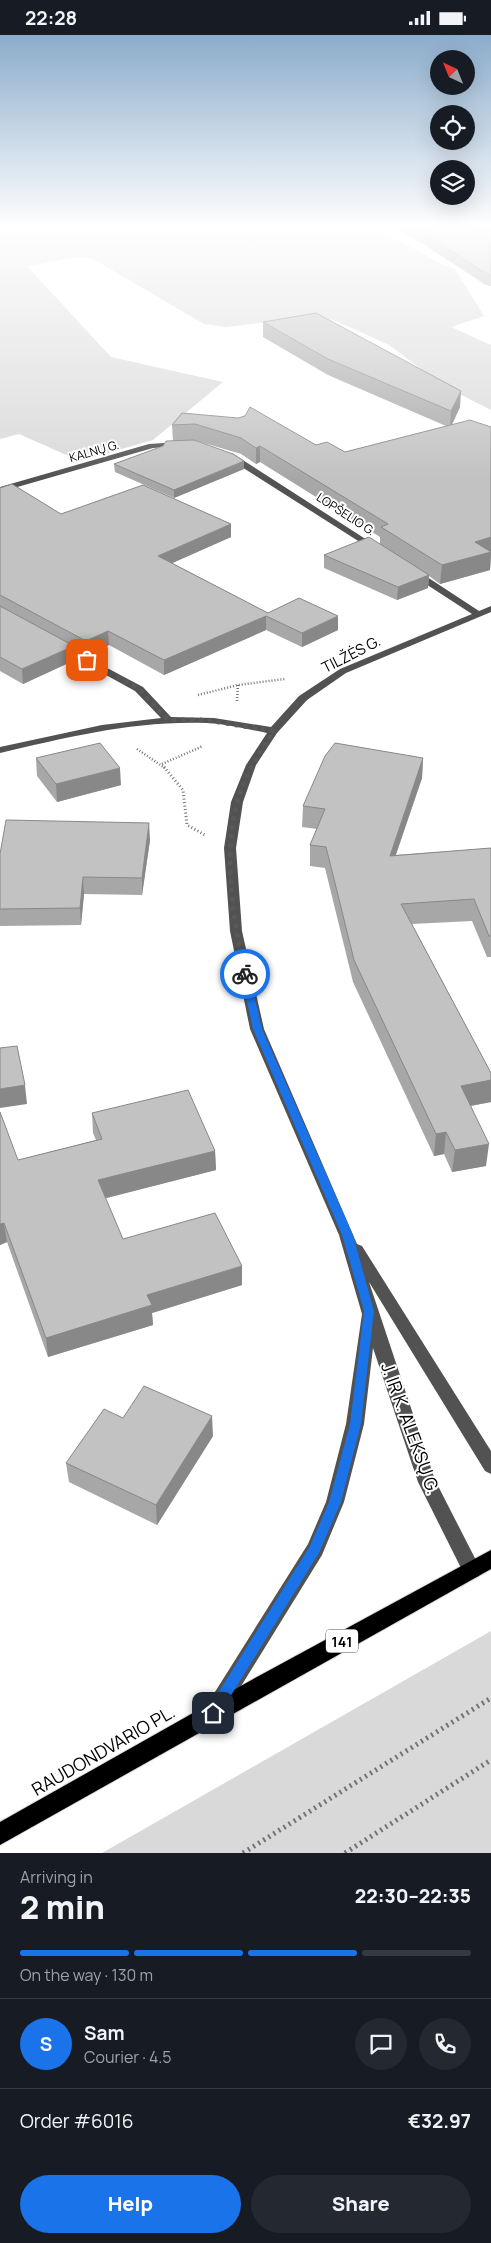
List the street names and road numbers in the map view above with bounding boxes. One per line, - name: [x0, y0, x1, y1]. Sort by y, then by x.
- street label: KALNŲ G.: [67, 436, 121, 466]
- street label: LOPŠELIO G.: [313, 489, 379, 539]
- street label: TILŽĖS G.: [318, 630, 384, 678]
- street label: J. IR K. ALEKSŲ G.: [376, 1359, 446, 1497]
- road number: 141: [326, 1629, 358, 1653]
- street label: RAUDONDVARIO PL.: [27, 1699, 179, 1801]

